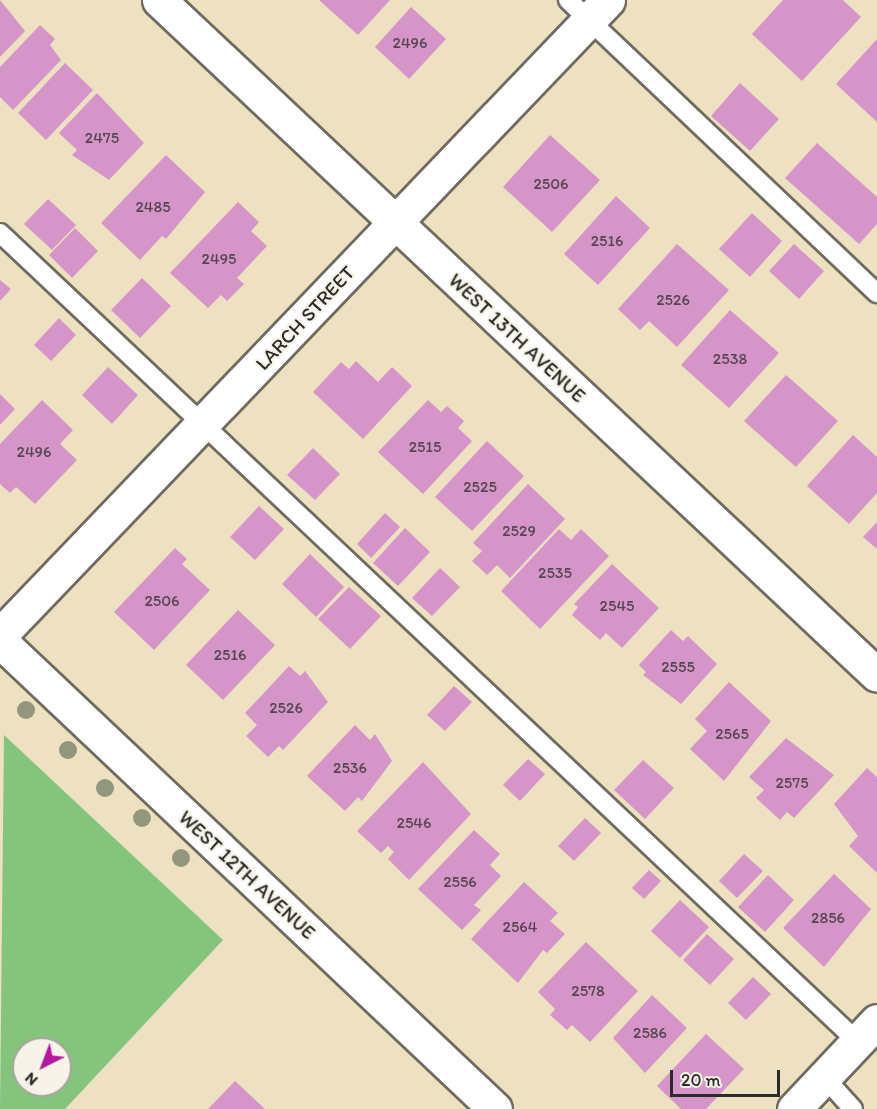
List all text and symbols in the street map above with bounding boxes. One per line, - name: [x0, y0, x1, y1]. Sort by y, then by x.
- house number: 2496: [393, 33, 427, 53]
- house number: 2475: [85, 128, 119, 148]
- house number: 2506: [533, 174, 569, 194]
- house number: 2485: [135, 197, 171, 217]
- house number: 2516: [591, 231, 623, 251]
- house number: 2495: [202, 249, 236, 269]
- street label: LARCH STREET: [250, 261, 360, 375]
- street label: WEST 13TH AVENUE: [444, 269, 590, 407]
- house number: 2526: [656, 290, 690, 310]
- house number: 2538: [713, 349, 747, 369]
- house number: 2515: [409, 437, 441, 457]
- house number: 2496: [17, 442, 51, 462]
- house number: 2525: [463, 477, 497, 497]
- house number: 2529: [502, 521, 536, 541]
- house number: 2535: [538, 563, 572, 583]
- house number: 2506: [144, 591, 180, 611]
- house number: 2545: [600, 596, 634, 616]
- house number: 2516: [214, 645, 246, 665]
- house number: 2555: [661, 657, 695, 677]
- house number: 2526: [269, 698, 303, 718]
- house number: 2565: [715, 724, 749, 744]
- house number: 2536: [333, 758, 367, 778]
- house number: 2575: [775, 773, 809, 793]
- street label: WEST 12TH AVENUE: [174, 806, 320, 944]
- house number: 2546: [397, 813, 431, 833]
- house number: 2556: [443, 872, 477, 892]
- house number: 2856: [811, 908, 845, 928]
- house number: 2564: [503, 917, 537, 937]
- house number: 2578: [571, 981, 605, 1001]
- house number: 2586: [633, 1023, 667, 1043]
- north arrow: [12, 1037, 72, 1097]
- scale bar: [673, 1058, 782, 1096]
- text: N: [21, 1069, 41, 1090]
- text: 20 m: [681, 1069, 721, 1091]

